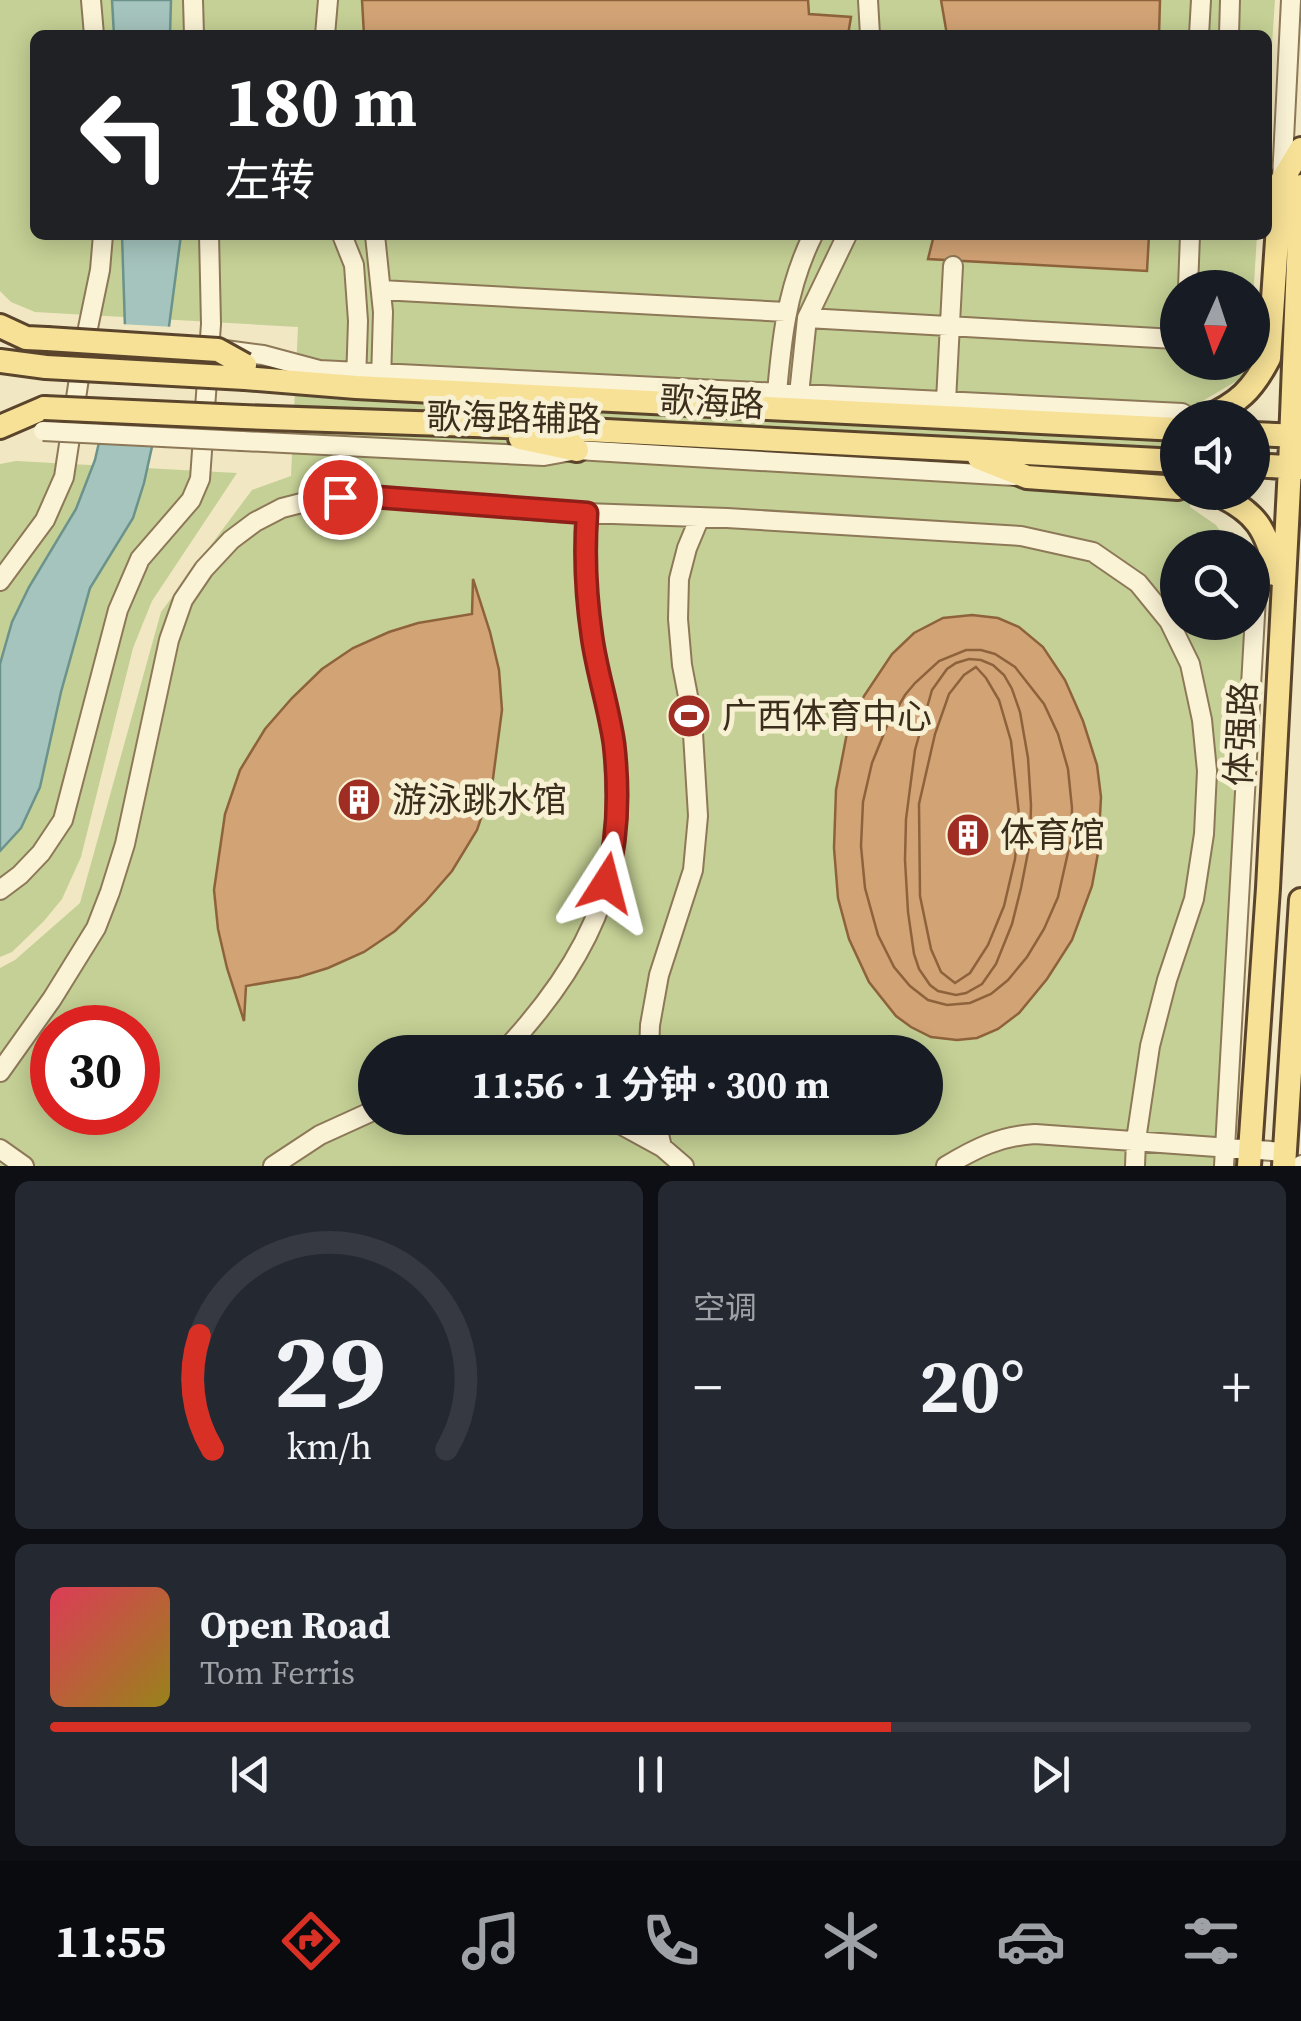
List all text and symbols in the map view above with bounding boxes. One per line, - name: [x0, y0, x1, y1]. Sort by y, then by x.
- text: 180 m: [225, 53, 417, 149]
- icon: left: [60, 70, 190, 200]
- text: 左转: [225, 149, 315, 211]
- north arrow: [1160, 270, 1270, 380]
- map controls: [1160, 270, 1270, 640]
- street label: 歌海路: [658, 375, 766, 429]
- street label: 歌海路辅路: [426, 392, 602, 444]
- button: sound: [1160, 400, 1270, 510]
- pin: [298, 455, 383, 540]
- icon: arrive: [313, 470, 368, 525]
- button: search: [1160, 530, 1270, 640]
- street label: 体强路: [1214, 680, 1268, 788]
- place label: 广西体育中心: [722, 692, 932, 740]
- sports icon: 广西体育中心: [666, 693, 712, 739]
- place label: 游泳跳水馆: [392, 776, 567, 824]
- building icon: 游泳跳水馆: [336, 777, 382, 823]
- place label: 体育馆: [1000, 811, 1105, 859]
- building icon: 体育馆: [945, 812, 991, 858]
- position arrow: [554, 831, 658, 935]
- speed limit sign: 30: [30, 1005, 160, 1135]
- text: 11:56 · 1 分钟 · 300 m: [471, 1059, 830, 1111]
- text: 空调: [693, 1286, 757, 1330]
- text: 29: [273, 1299, 385, 1442]
- text: 20°: [919, 1334, 1025, 1437]
- text: −: [693, 1349, 722, 1424]
- text: +: [1222, 1349, 1251, 1424]
- text: km/h: [286, 1422, 372, 1471]
- text: Open Road: [200, 1599, 391, 1651]
- text: Tom Ferris: [200, 1651, 355, 1695]
- icon: previous: [223, 1747, 278, 1802]
- icon: pause: [623, 1747, 678, 1802]
- icon: next: [1023, 1747, 1078, 1802]
- icon: directions: [276, 1906, 346, 1976]
- icon: music: [456, 1906, 526, 1976]
- icon: phone: [636, 1906, 706, 1976]
- icon: climate: [816, 1906, 886, 1976]
- icon: car: [996, 1906, 1066, 1976]
- icon: filters: [1176, 1906, 1246, 1976]
- text: 11:55: [55, 1910, 166, 1972]

